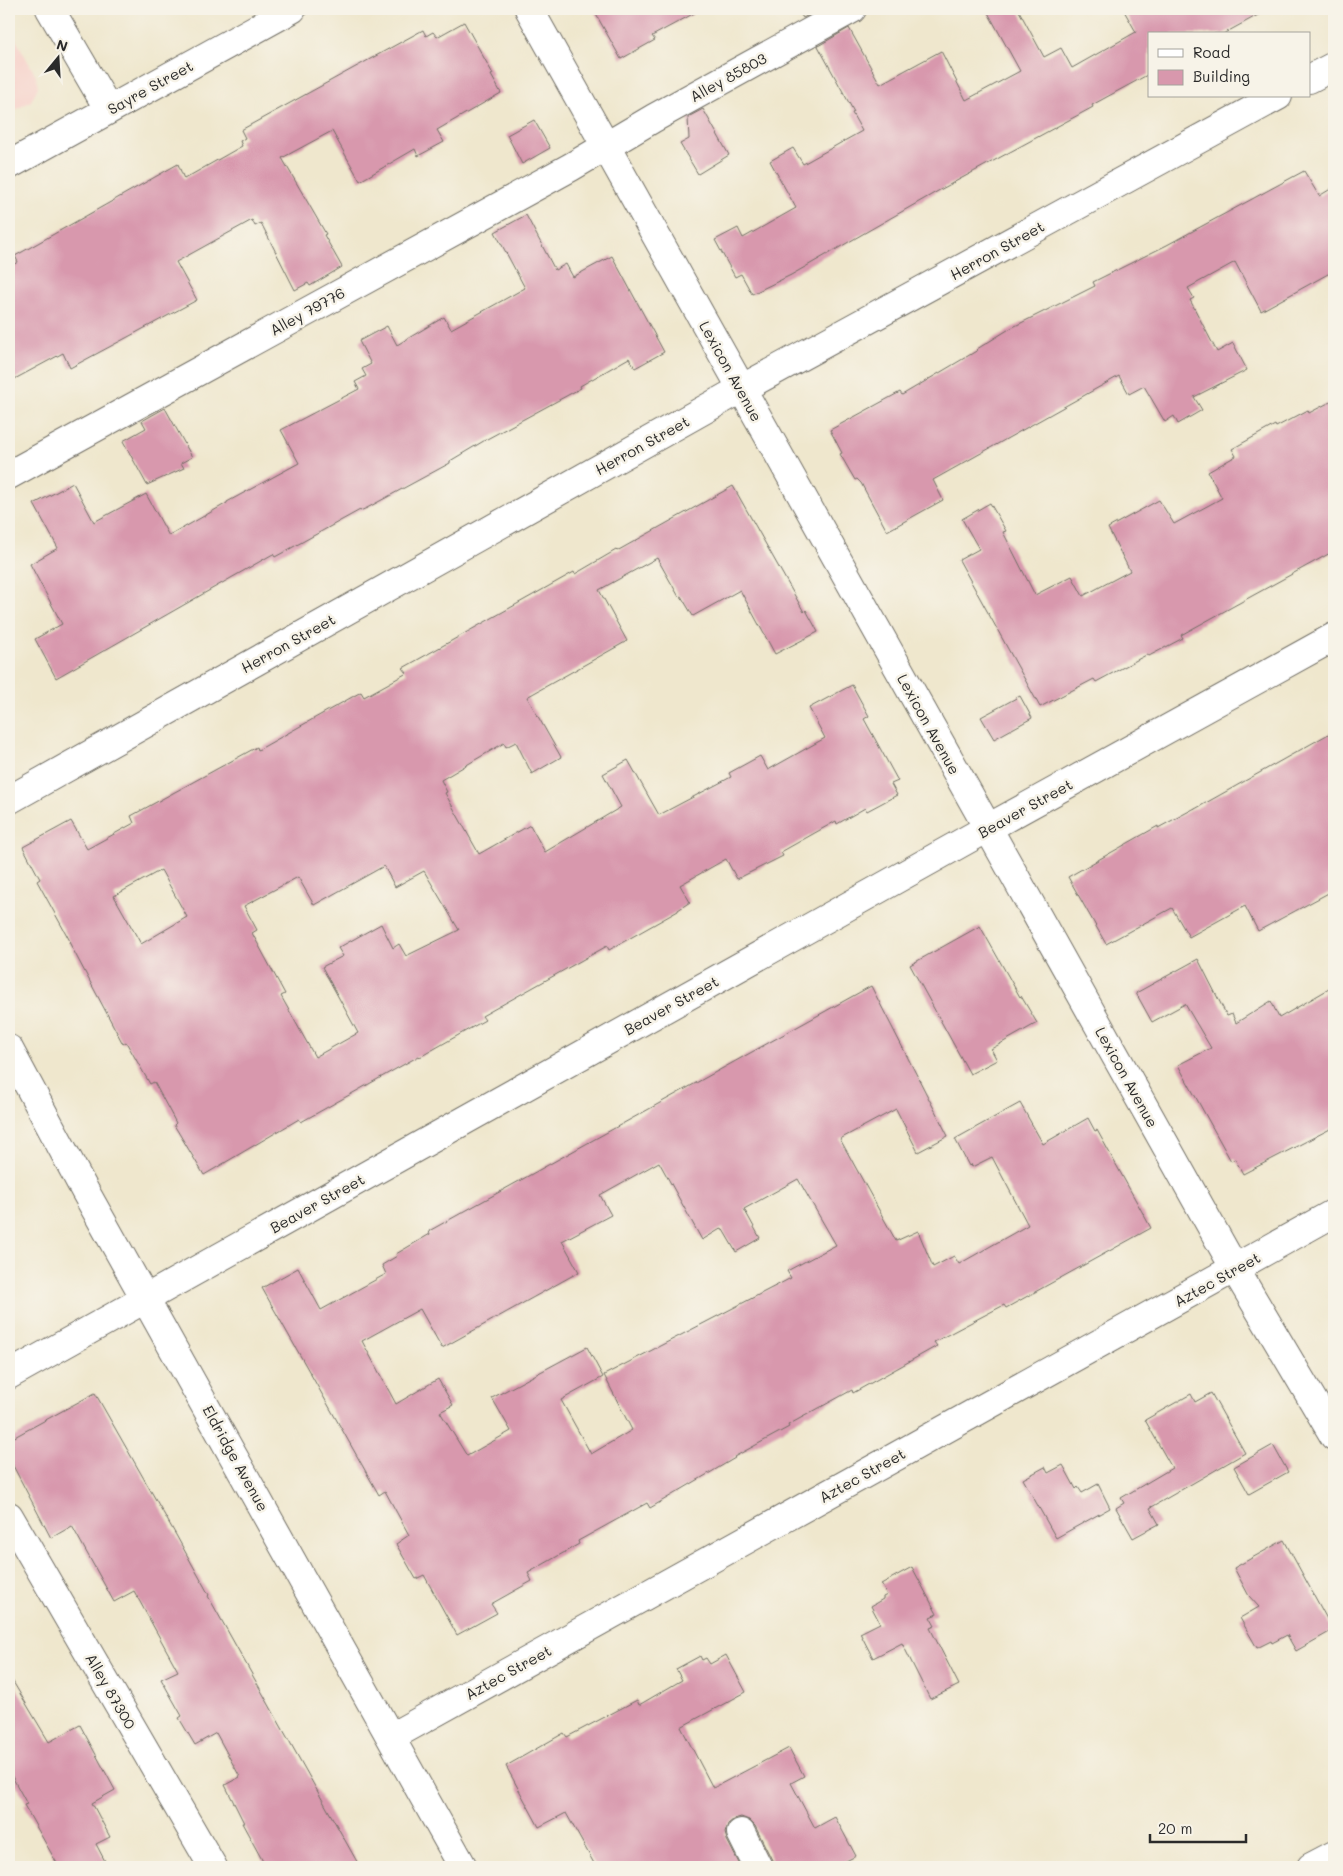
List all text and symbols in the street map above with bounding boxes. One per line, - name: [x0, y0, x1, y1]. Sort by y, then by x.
- north arrow: [32, 32, 82, 82]
- legend: [1148, 32, 1310, 98]
- text: N: [54, 34, 70, 56]
- text: Road: [1193, 42, 1230, 62]
- street label: Alley 85803: [686, 48, 770, 106]
- street label: Sayre Street: [104, 55, 196, 119]
- text: Building: [1193, 66, 1250, 86]
- street label: Herron Street: [946, 216, 1048, 284]
- street label: Alley 79776: [266, 282, 348, 340]
- street label: Lexicon Avenue: [695, 317, 767, 425]
- street label: Herron Street: [591, 411, 693, 479]
- street label: Herron Street: [237, 609, 339, 677]
- street label: Lexicon Avenue: [893, 670, 965, 778]
- street label: Beaver Street: [974, 774, 1076, 842]
- street label: Beaver Street: [620, 971, 722, 1039]
- street label: Lexicon Avenue: [1091, 1023, 1163, 1131]
- street label: Beaver Street: [266, 1169, 368, 1237]
- street label: Aztec Street: [1170, 1247, 1264, 1311]
- street label: Eldridge Avenue: [199, 1401, 273, 1515]
- street label: Aztec Street: [815, 1443, 909, 1507]
- street label: Aztec Street: [461, 1640, 555, 1704]
- street label: Alley 87300: [81, 1649, 141, 1733]
- scale bar: [1150, 1811, 1247, 1843]
- text: 20 m: [1158, 1818, 1192, 1838]

